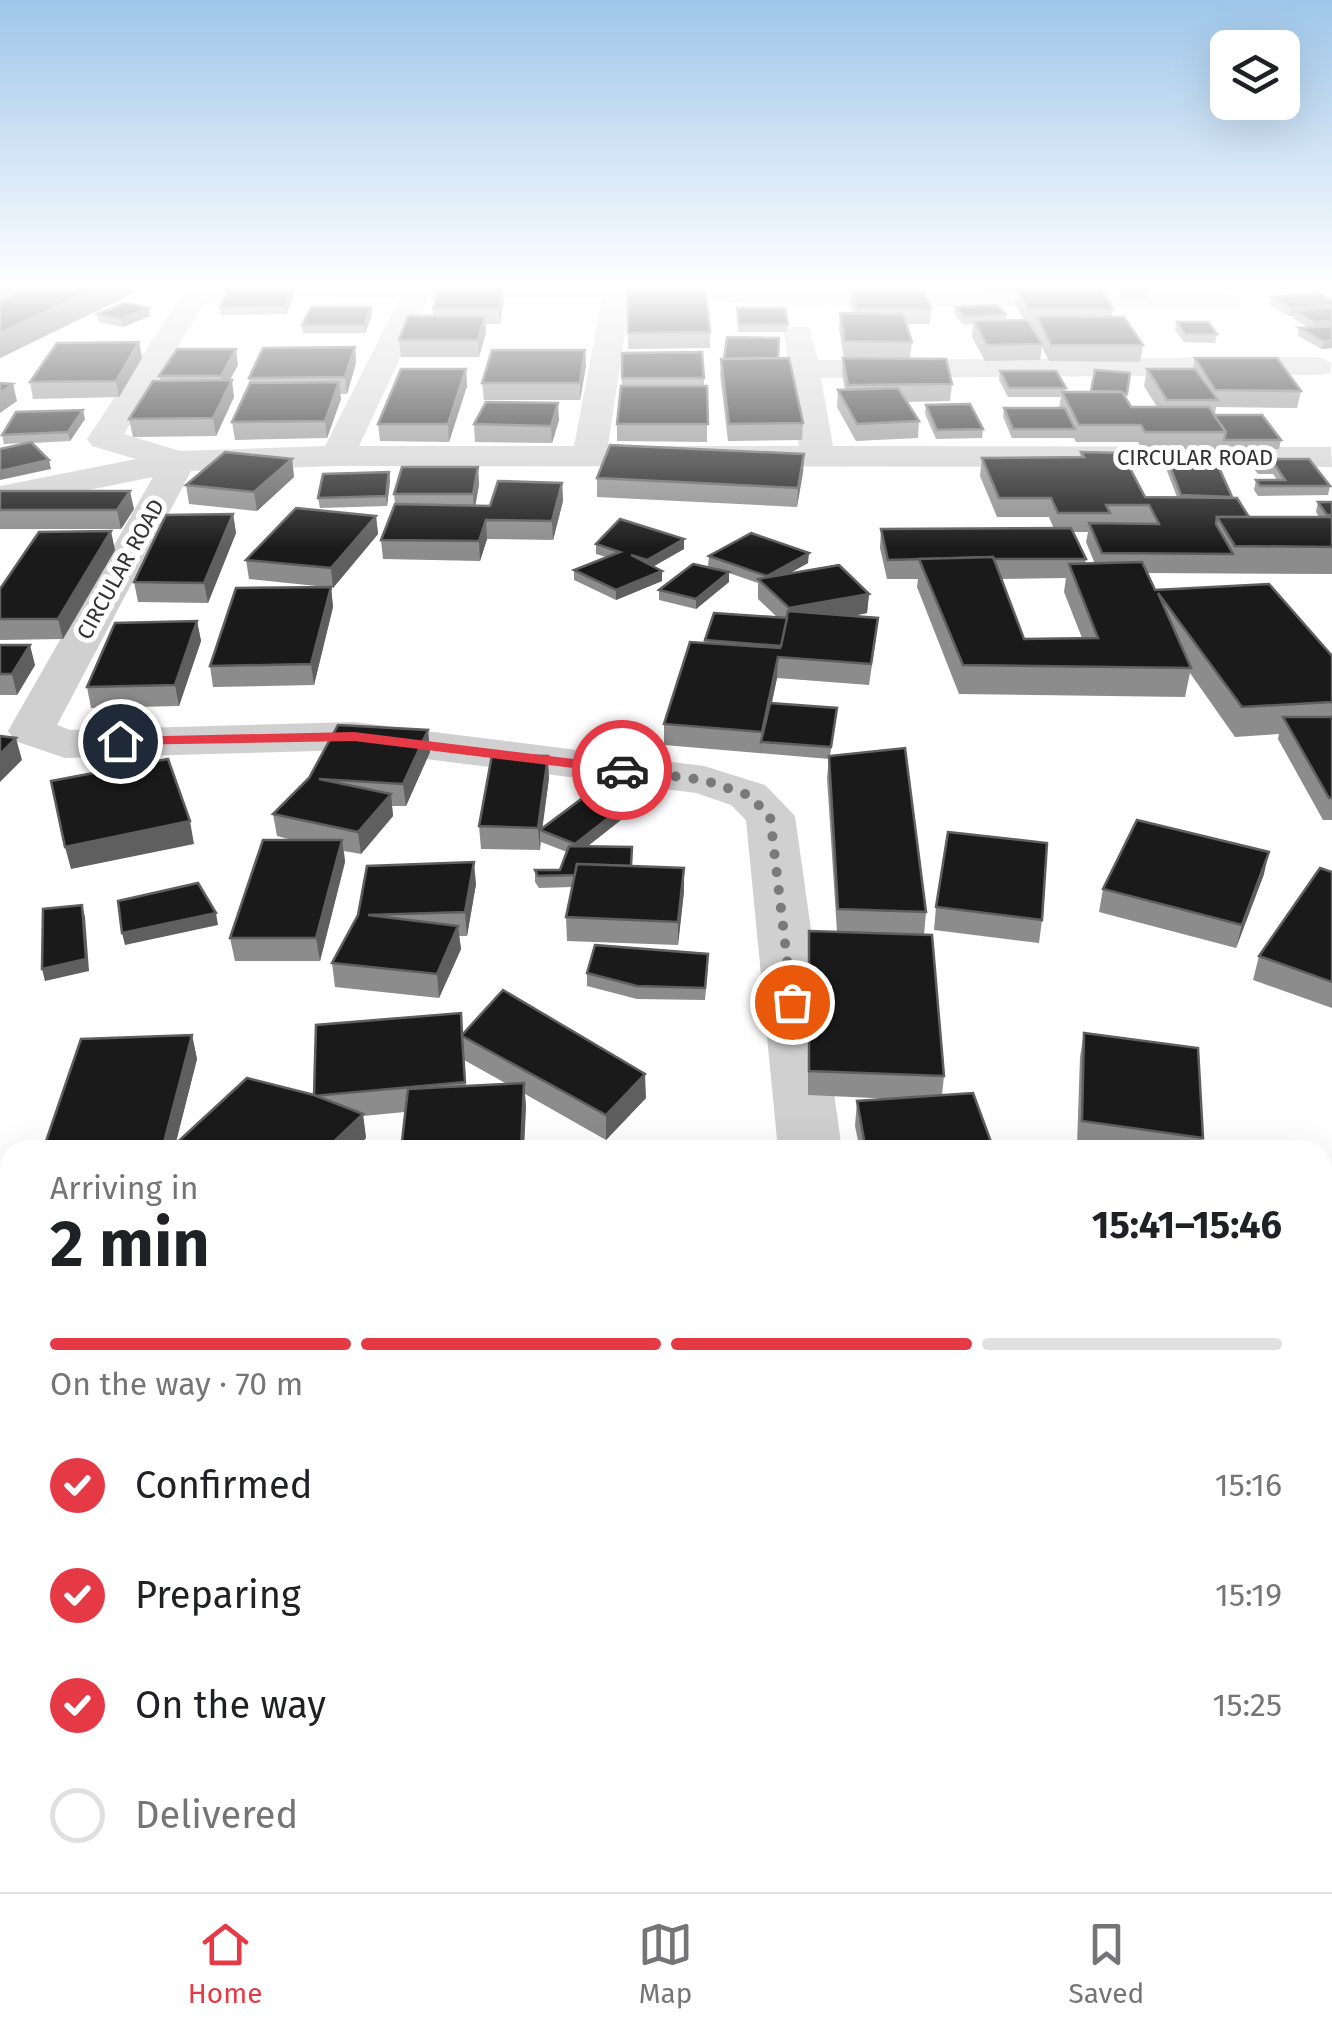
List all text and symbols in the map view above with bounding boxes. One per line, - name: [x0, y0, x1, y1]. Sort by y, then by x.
- map controls: [1210, 30, 1300, 120]
- button: layers: [1210, 30, 1300, 120]
- street label: CIRCULAR ROAD: [1117, 444, 1273, 471]
- street label: CIRCULAR ROAD: [71, 494, 170, 644]
- pin: [78, 699, 163, 784]
- icon: home: [93, 714, 148, 769]
- courier: [572, 720, 672, 820]
- icon: car: [595, 743, 650, 798]
- pin: [750, 960, 835, 1045]
- icon: bag: [765, 975, 820, 1030]
- text: Arriving in: [50, 1169, 198, 1207]
- text: 15:41–15:46: [1092, 1202, 1282, 1248]
- text: 2 min: [50, 1205, 210, 1283]
- text: On the way · 70 m: [50, 1365, 303, 1403]
- icon: check: [50, 1458, 105, 1513]
- text: Confirmed: [135, 1462, 313, 1508]
- text: 15:16: [1215, 1466, 1282, 1504]
- icon: check: [50, 1568, 105, 1623]
- text: Preparing: [135, 1572, 301, 1618]
- text: 15:19: [1215, 1576, 1282, 1614]
- icon: check: [50, 1678, 105, 1733]
- text: On the way: [135, 1682, 326, 1728]
- text: 15:25: [1213, 1686, 1282, 1724]
- text: Delivered: [135, 1792, 298, 1838]
- tab: Home: [188, 1917, 262, 2010]
- tab: Map: [638, 1917, 693, 2010]
- tab: Saved: [1068, 1917, 1144, 2010]

